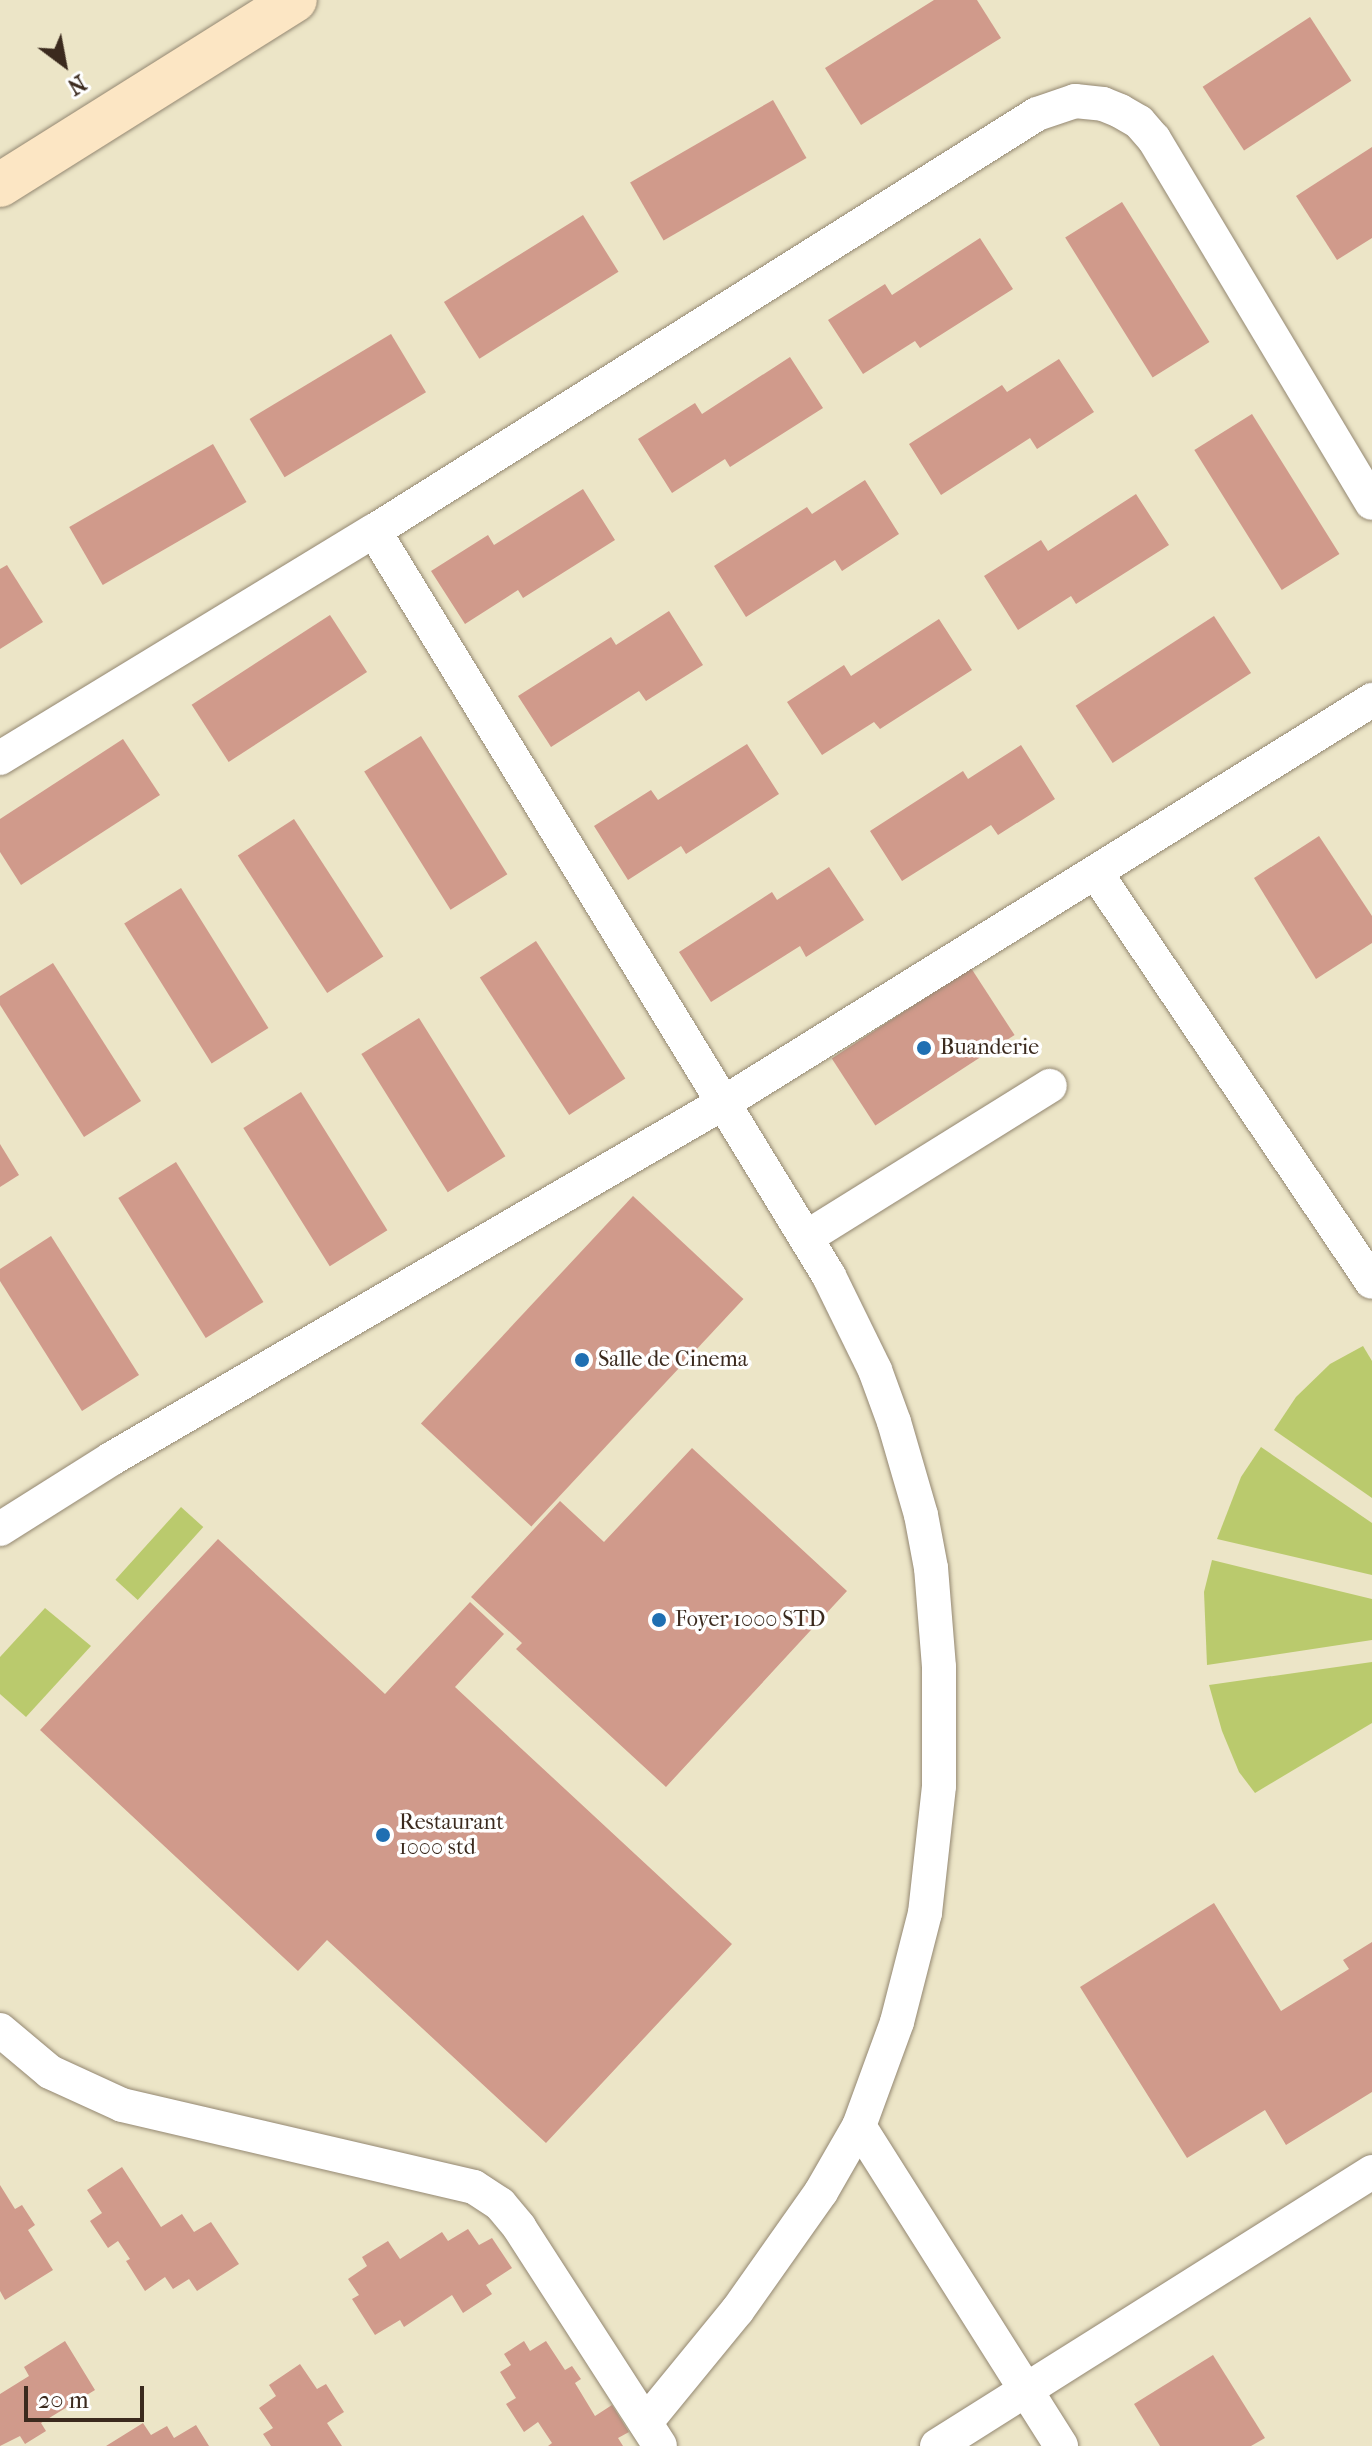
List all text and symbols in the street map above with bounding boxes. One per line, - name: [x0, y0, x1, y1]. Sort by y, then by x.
- north arrow: [24, 24, 104, 104]
- text: N: [63, 69, 91, 100]
- place label: Buanderie: [940, 1035, 1039, 1061]
- marker: Buanderie: [915, 1039, 933, 1057]
- place label: Salle de Cinema: [598, 1347, 748, 1373]
- marker: Salle de Cinema: [573, 1351, 591, 1369]
- place label: Foyer 1000 STD: [675, 1607, 825, 1633]
- marker: Foyer 1000 STD: [650, 1611, 668, 1629]
- place label: Restaurant 1000 std: [399, 1809, 504, 1860]
- marker: Restaurant 1000 std: [374, 1826, 392, 1844]
- scale bar: [28, 2370, 148, 2420]
- text: 20 m: [38, 2386, 89, 2414]

